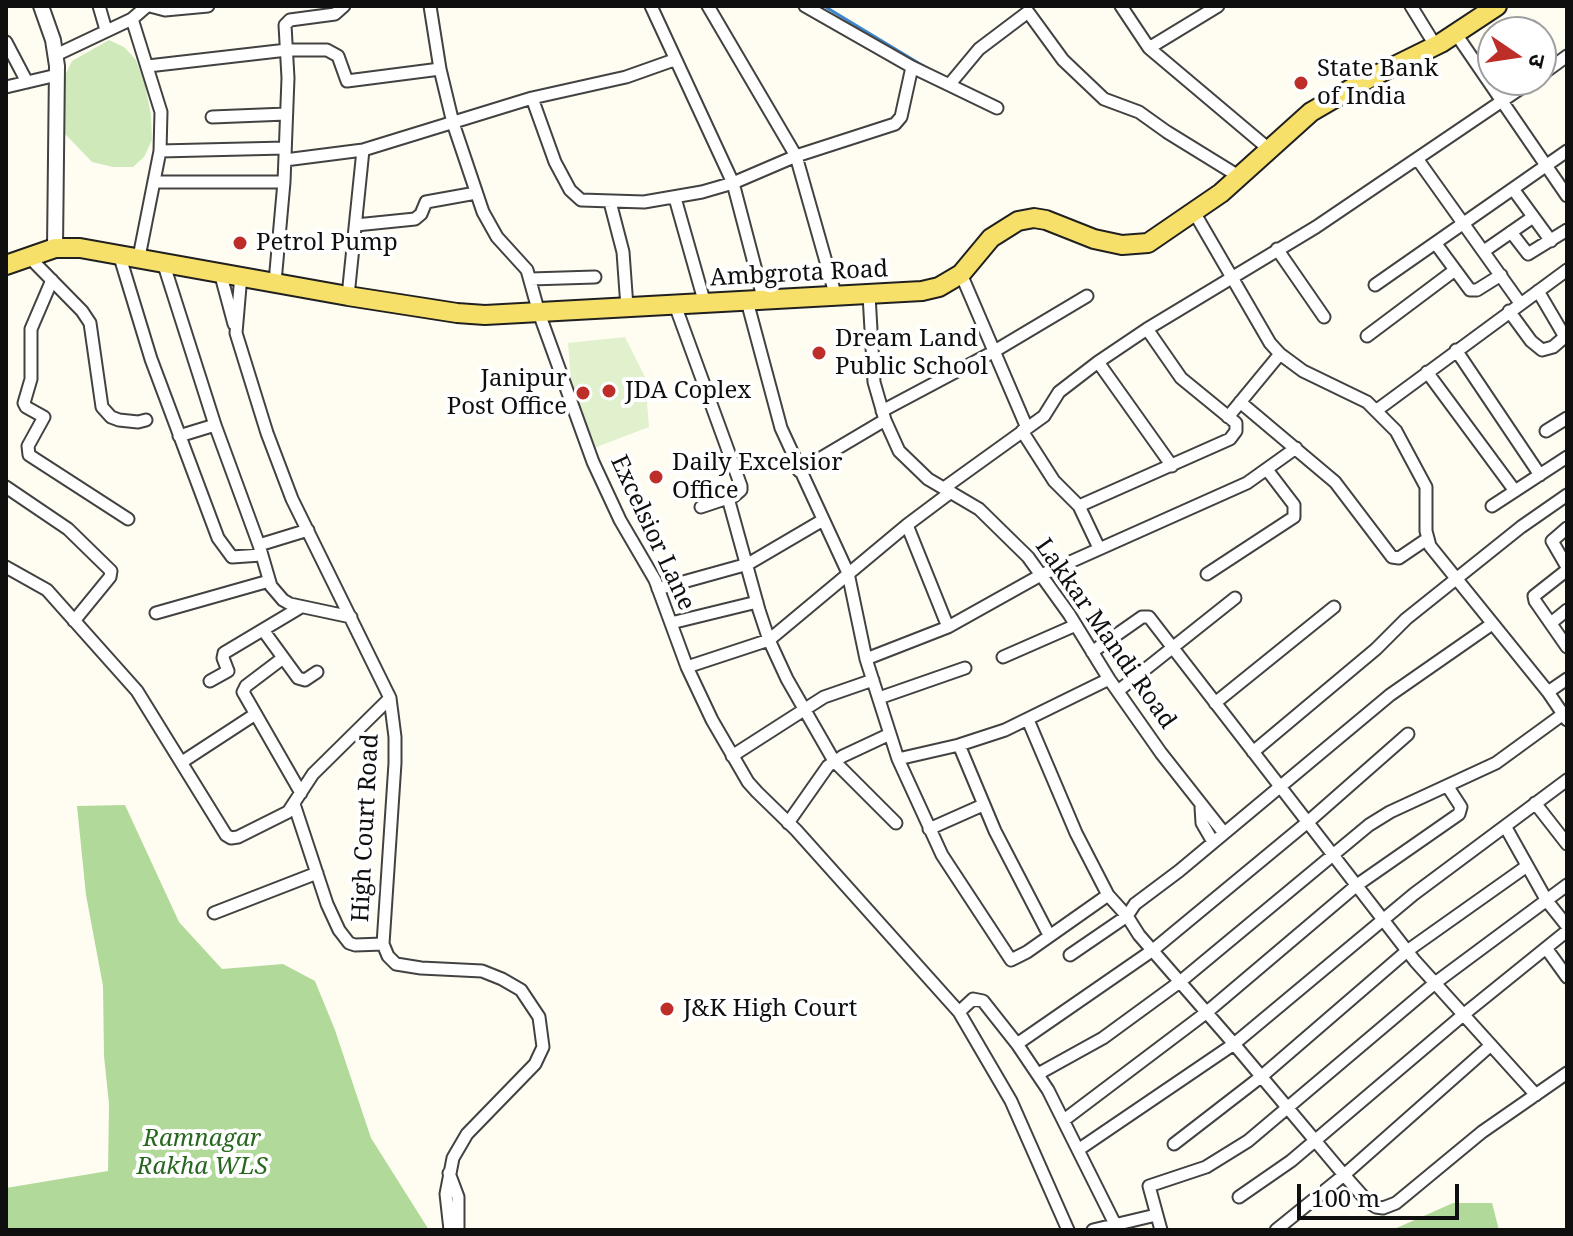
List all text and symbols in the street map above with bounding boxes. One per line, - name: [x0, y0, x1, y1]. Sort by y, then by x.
- north arrow: [1477, 16, 1557, 96]
- text: उ: [1522, 51, 1554, 71]
- place label: State Bank of India: [1317, 55, 1438, 111]
- marker: State Bank of India: [1292, 74, 1310, 92]
- place label: Petrol Pump: [256, 229, 398, 257]
- marker: Petrol Pump: [231, 234, 249, 252]
- street label: Ambgrota Road: [709, 255, 889, 293]
- place label: Dream Land Public School: [835, 325, 988, 381]
- marker: Dream Land Public School: [810, 344, 828, 362]
- place label: Janipur Post Office: [447, 365, 567, 421]
- place label: JDA Coplex: [625, 377, 751, 405]
- marker: JDA Coplex: [600, 382, 618, 400]
- marker: Janipur Post Office: [574, 384, 592, 402]
- place label: Daily Excelsior Office: [672, 449, 842, 505]
- street label: Excelsior Lane: [604, 451, 700, 615]
- marker: Daily Excelsior Office: [647, 468, 665, 486]
- street label: Lakkar Mandi Road: [1029, 533, 1181, 735]
- street label: High Court Road: [347, 733, 385, 923]
- place label: J&K High Court: [683, 995, 857, 1023]
- marker: J&K High Court: [658, 1000, 676, 1018]
- park label: Ramnagar Rakha WLS: [136, 1125, 268, 1181]
- scale bar: [1301, 1168, 1463, 1218]
- text: 100 m: [1311, 1181, 1380, 1214]

